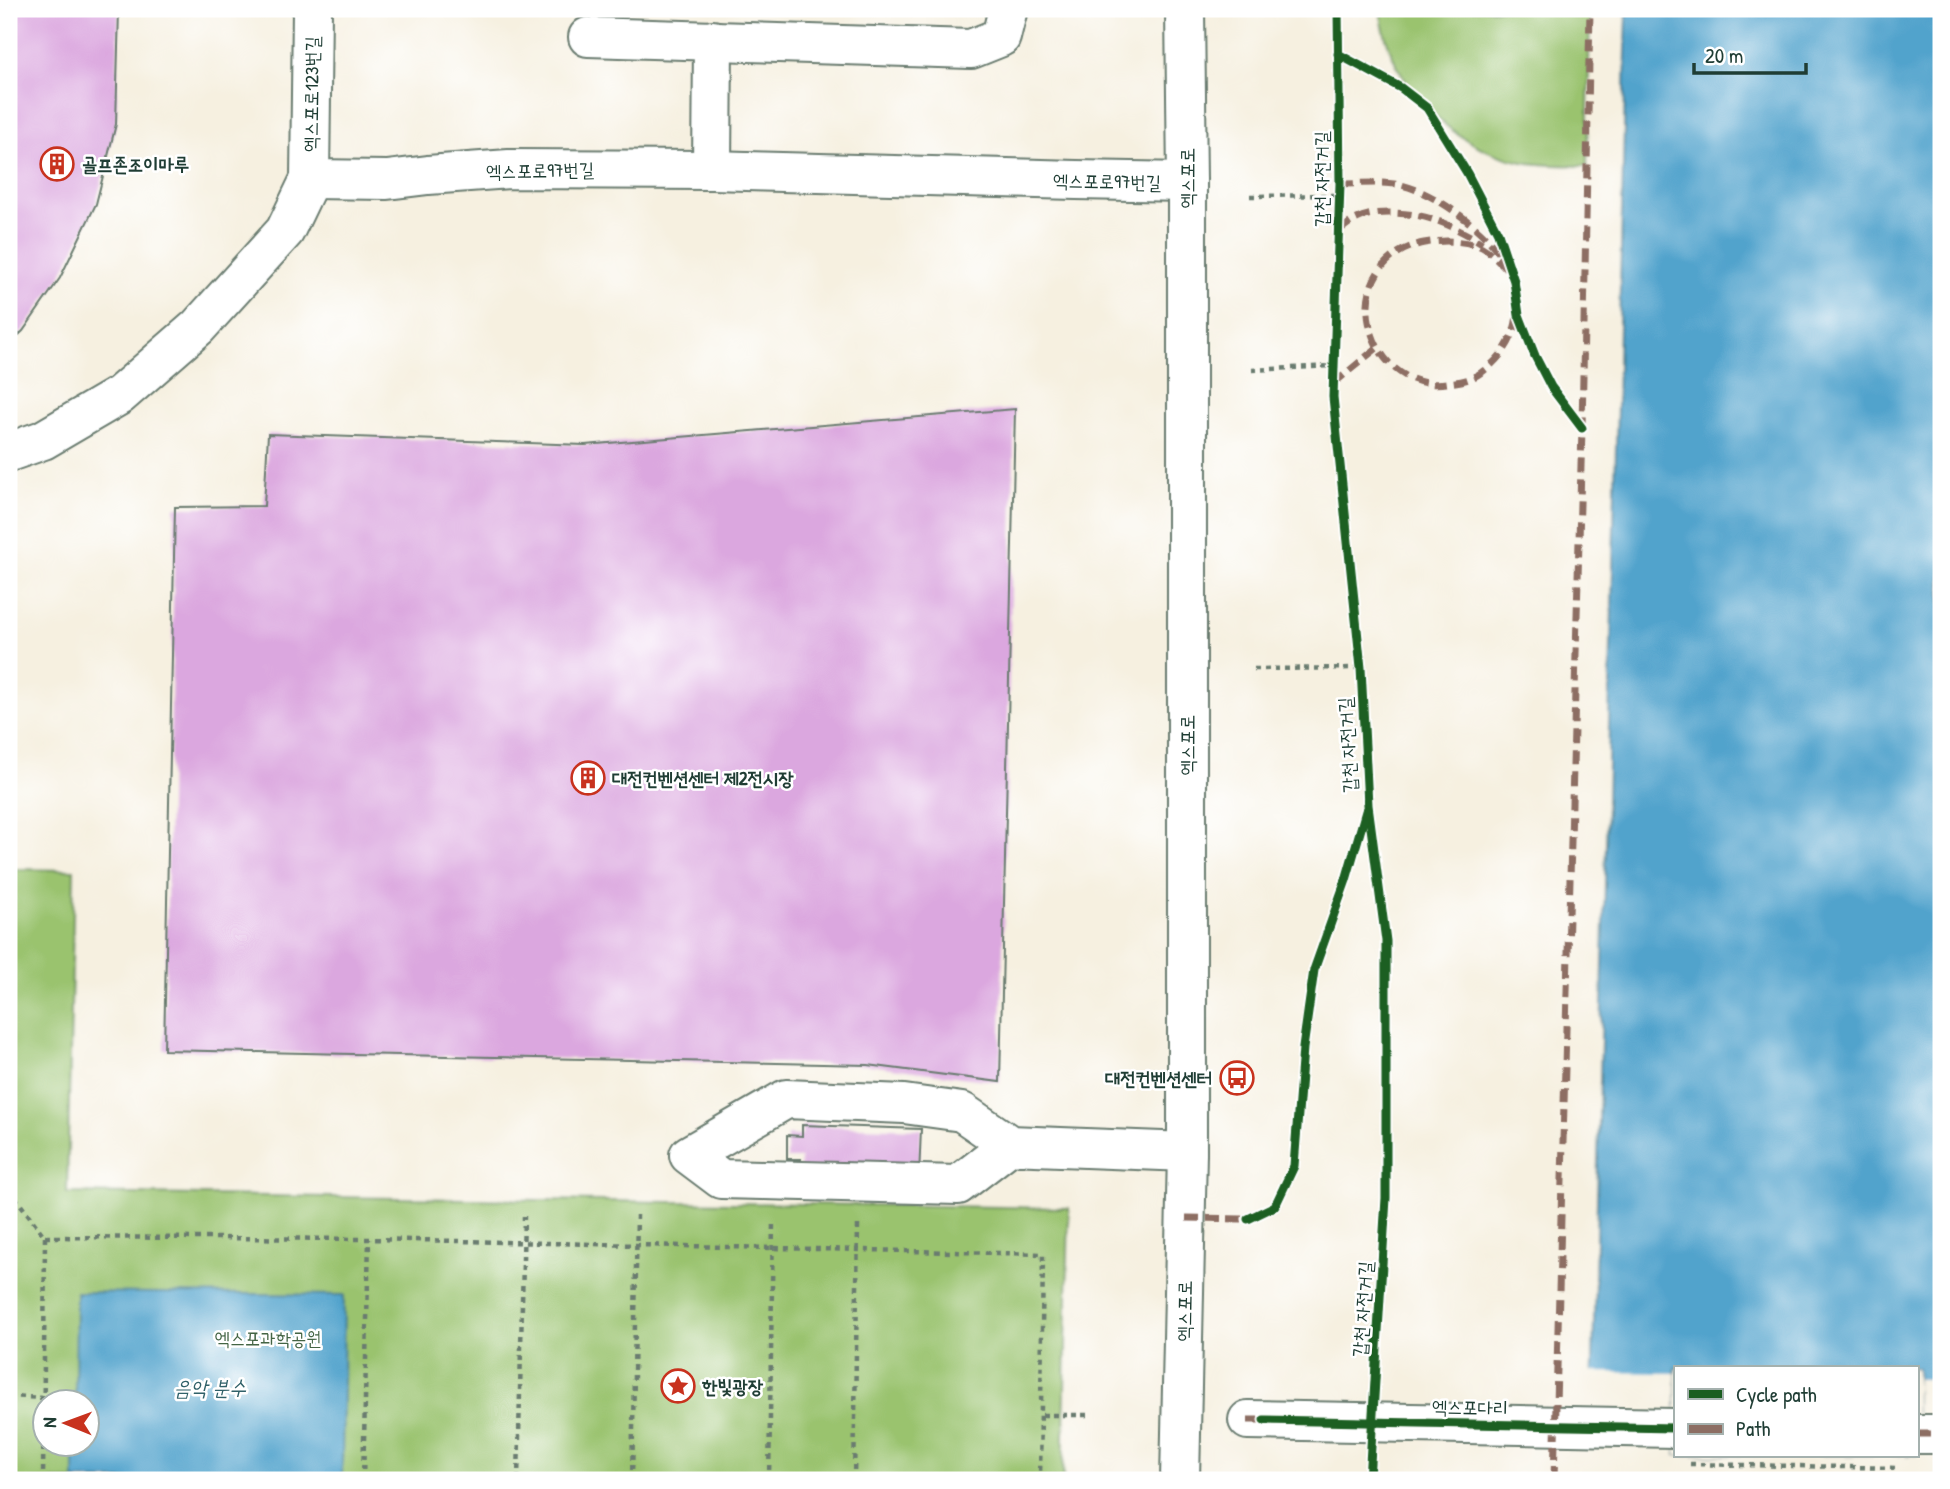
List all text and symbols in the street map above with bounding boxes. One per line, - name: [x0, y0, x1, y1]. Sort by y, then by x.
- scale bar: [1694, 32, 1806, 76]
- street label: 엑스포로123번길: [297, 36, 325, 152]
- text: 20 m: [1705, 41, 1743, 70]
- street label: 갑천 자전거길: [1308, 131, 1334, 227]
- building icon: 골프존조이마루: [38, 145, 76, 183]
- street label: 엑스포로: [1174, 147, 1200, 209]
- place label: 골프존조이마루: [82, 151, 189, 177]
- street label: 엑스포로97번길: [486, 156, 594, 184]
- street label: 엑스포로97번길: [1053, 167, 1161, 195]
- street label: 갑천 자전거길: [1332, 696, 1362, 794]
- street label: 엑스포로: [1174, 714, 1200, 776]
- building icon: 대전컨벤션센터 제2전시장: [569, 759, 607, 797]
- place label: 대전컨벤션센터 제2전시장: [612, 765, 794, 791]
- bus stop icon: 대전컨벤션센터: [1218, 1059, 1256, 1097]
- place label: 대전컨벤션센터: [1105, 1065, 1212, 1091]
- street label: 갑천 자전거길: [1346, 1260, 1378, 1358]
- street label: 엑스포로: [1170, 1280, 1198, 1342]
- park label: 엑스포과학공원: [214, 1325, 322, 1351]
- legend: [1674, 1366, 1918, 1458]
- place icon: 한빛광장: [659, 1367, 697, 1405]
- water label: 음악 분수: [174, 1373, 246, 1402]
- place label: 한빛광장: [701, 1373, 764, 1399]
- text: Cycle path: [1736, 1380, 1817, 1409]
- north arrow: [32, 1388, 102, 1458]
- street label: 엑스포다리: [1432, 1393, 1508, 1421]
- text: Path: [1736, 1414, 1771, 1443]
- text: N: [36, 1417, 62, 1428]

